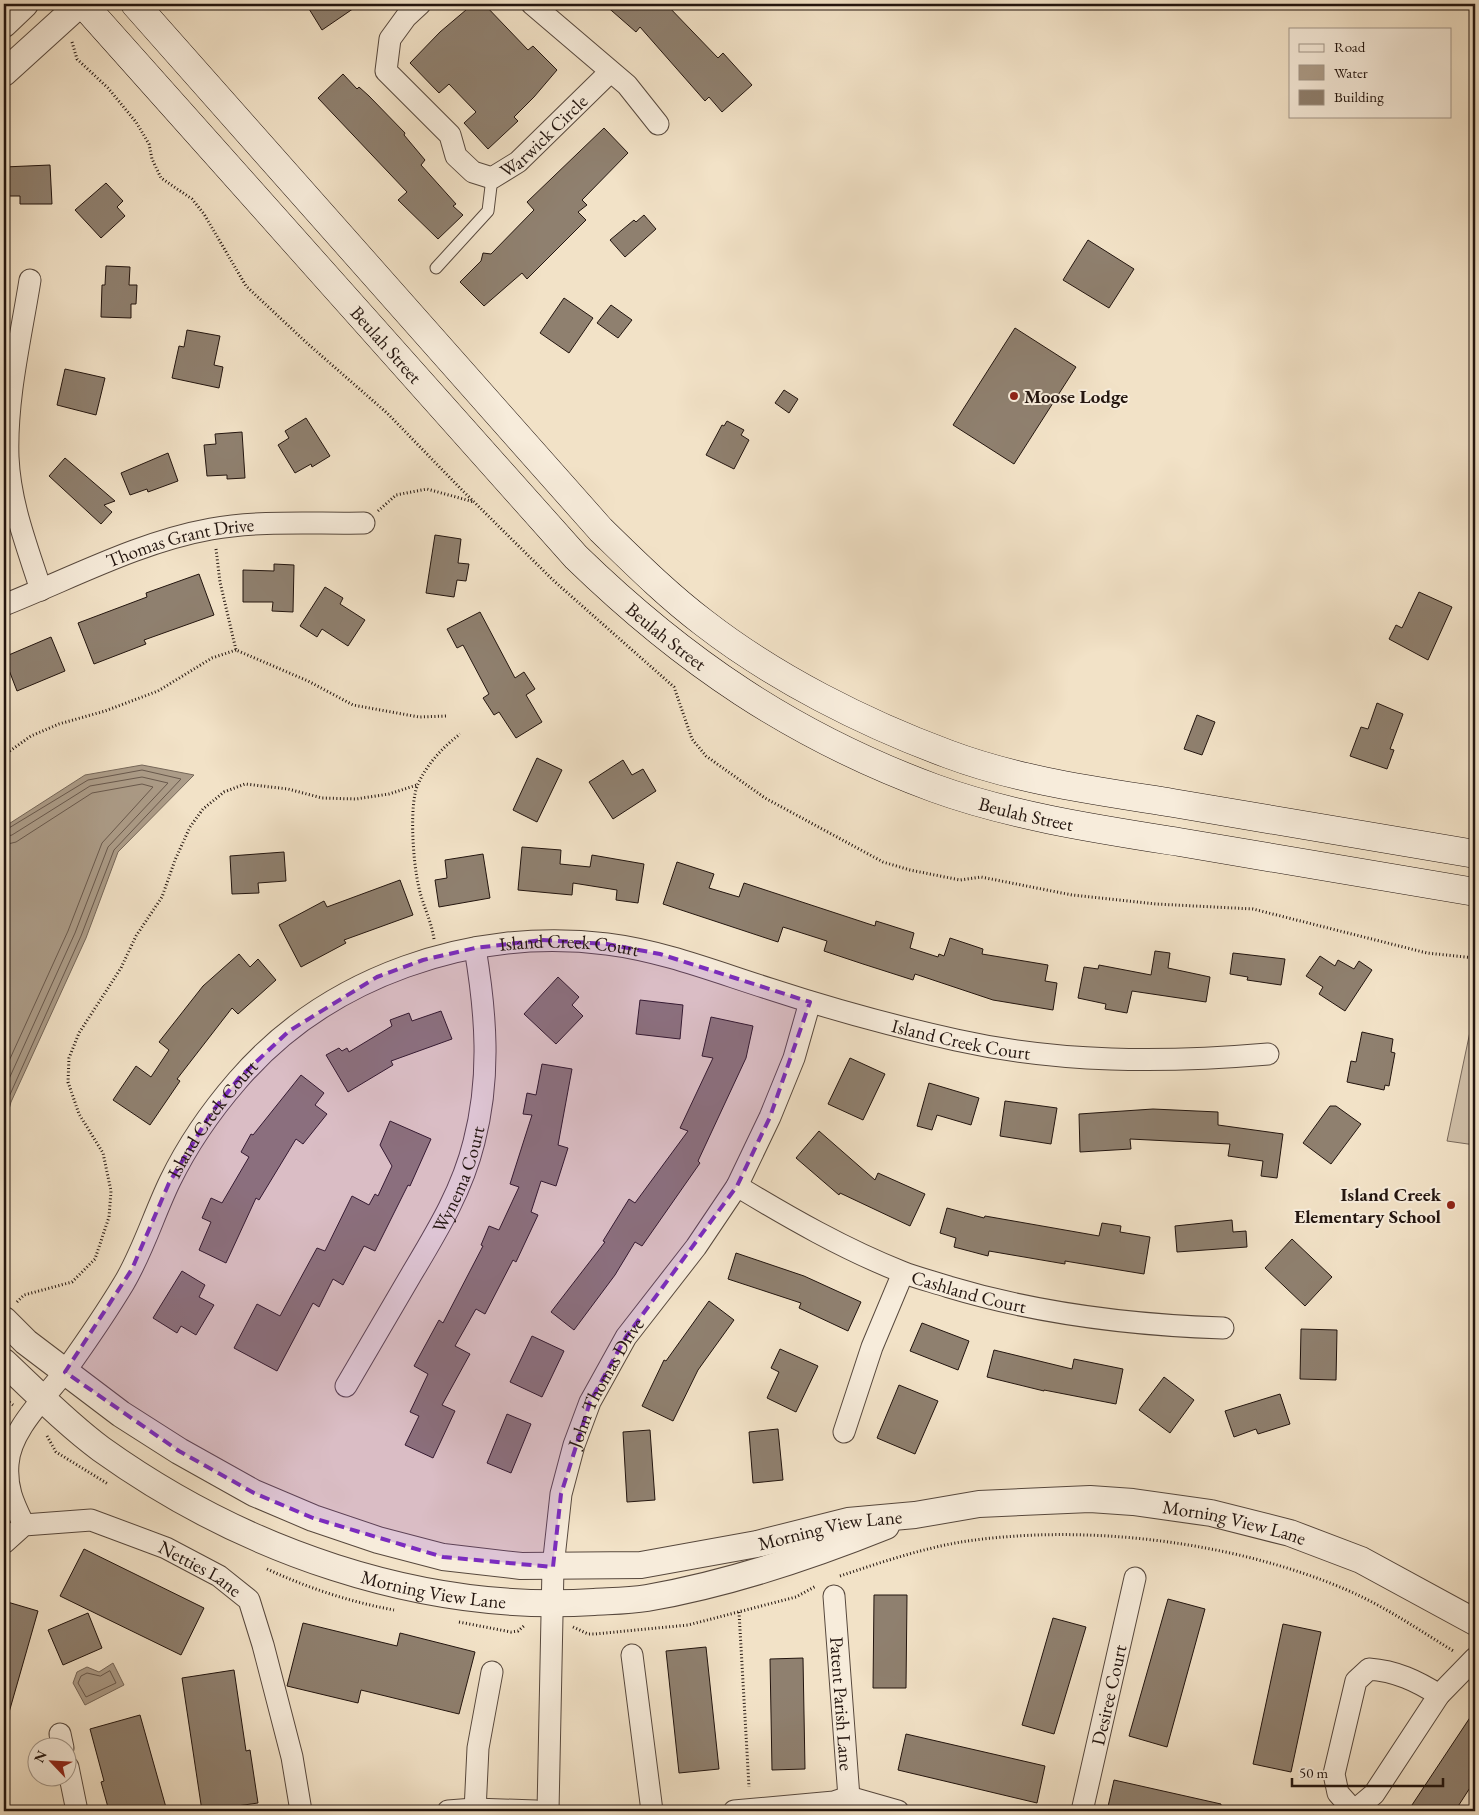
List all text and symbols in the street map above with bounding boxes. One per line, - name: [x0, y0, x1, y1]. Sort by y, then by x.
- legend: [1289, 28, 1452, 118]
- text: Road: [1334, 37, 1366, 56]
- text: Water: [1334, 63, 1368, 82]
- text: Building: [1334, 87, 1384, 106]
- street label: Warwick Circle: [495, 89, 593, 183]
- street label: Beulah Street: [345, 300, 428, 389]
- place label: Moose Lodge: [1024, 384, 1128, 409]
- marker: Moose Lodge: [1008, 390, 1020, 402]
- street label: Thomas Grant Drive: [102, 512, 255, 573]
- street label: Beulah Street: [621, 596, 712, 676]
- street label: Beulah Street: [976, 791, 1075, 837]
- street label: Island Creek Court: [498, 928, 642, 962]
- street label: Island Creek Court: [889, 1013, 1032, 1065]
- street label: Island Creek Court: [161, 1054, 263, 1182]
- street label: Wynema Court: [426, 1124, 490, 1237]
- place label: Island Creek Elementary School: [1294, 1182, 1442, 1229]
- marker: Island Creek Elementary School: [1445, 1199, 1457, 1211]
- street label: Cashland Court: [908, 1264, 1029, 1319]
- street label: John Thomas Drive: [561, 1312, 649, 1453]
- street label: Morning View Lane: [1161, 1494, 1310, 1551]
- street label: Morning View Lane: [755, 1504, 903, 1556]
- street label: Netties Lane: [154, 1534, 247, 1602]
- street label: Morning View Lane: [358, 1564, 507, 1614]
- street label: Patent Parish Lane: [825, 1636, 859, 1772]
- street label: Desiree Court: [1085, 1642, 1132, 1748]
- north arrow: [28, 1738, 78, 1788]
- text: N: [30, 1747, 51, 1765]
- scale bar: [1292, 1755, 1443, 1787]
- text: 50 m: [1299, 1763, 1328, 1782]

